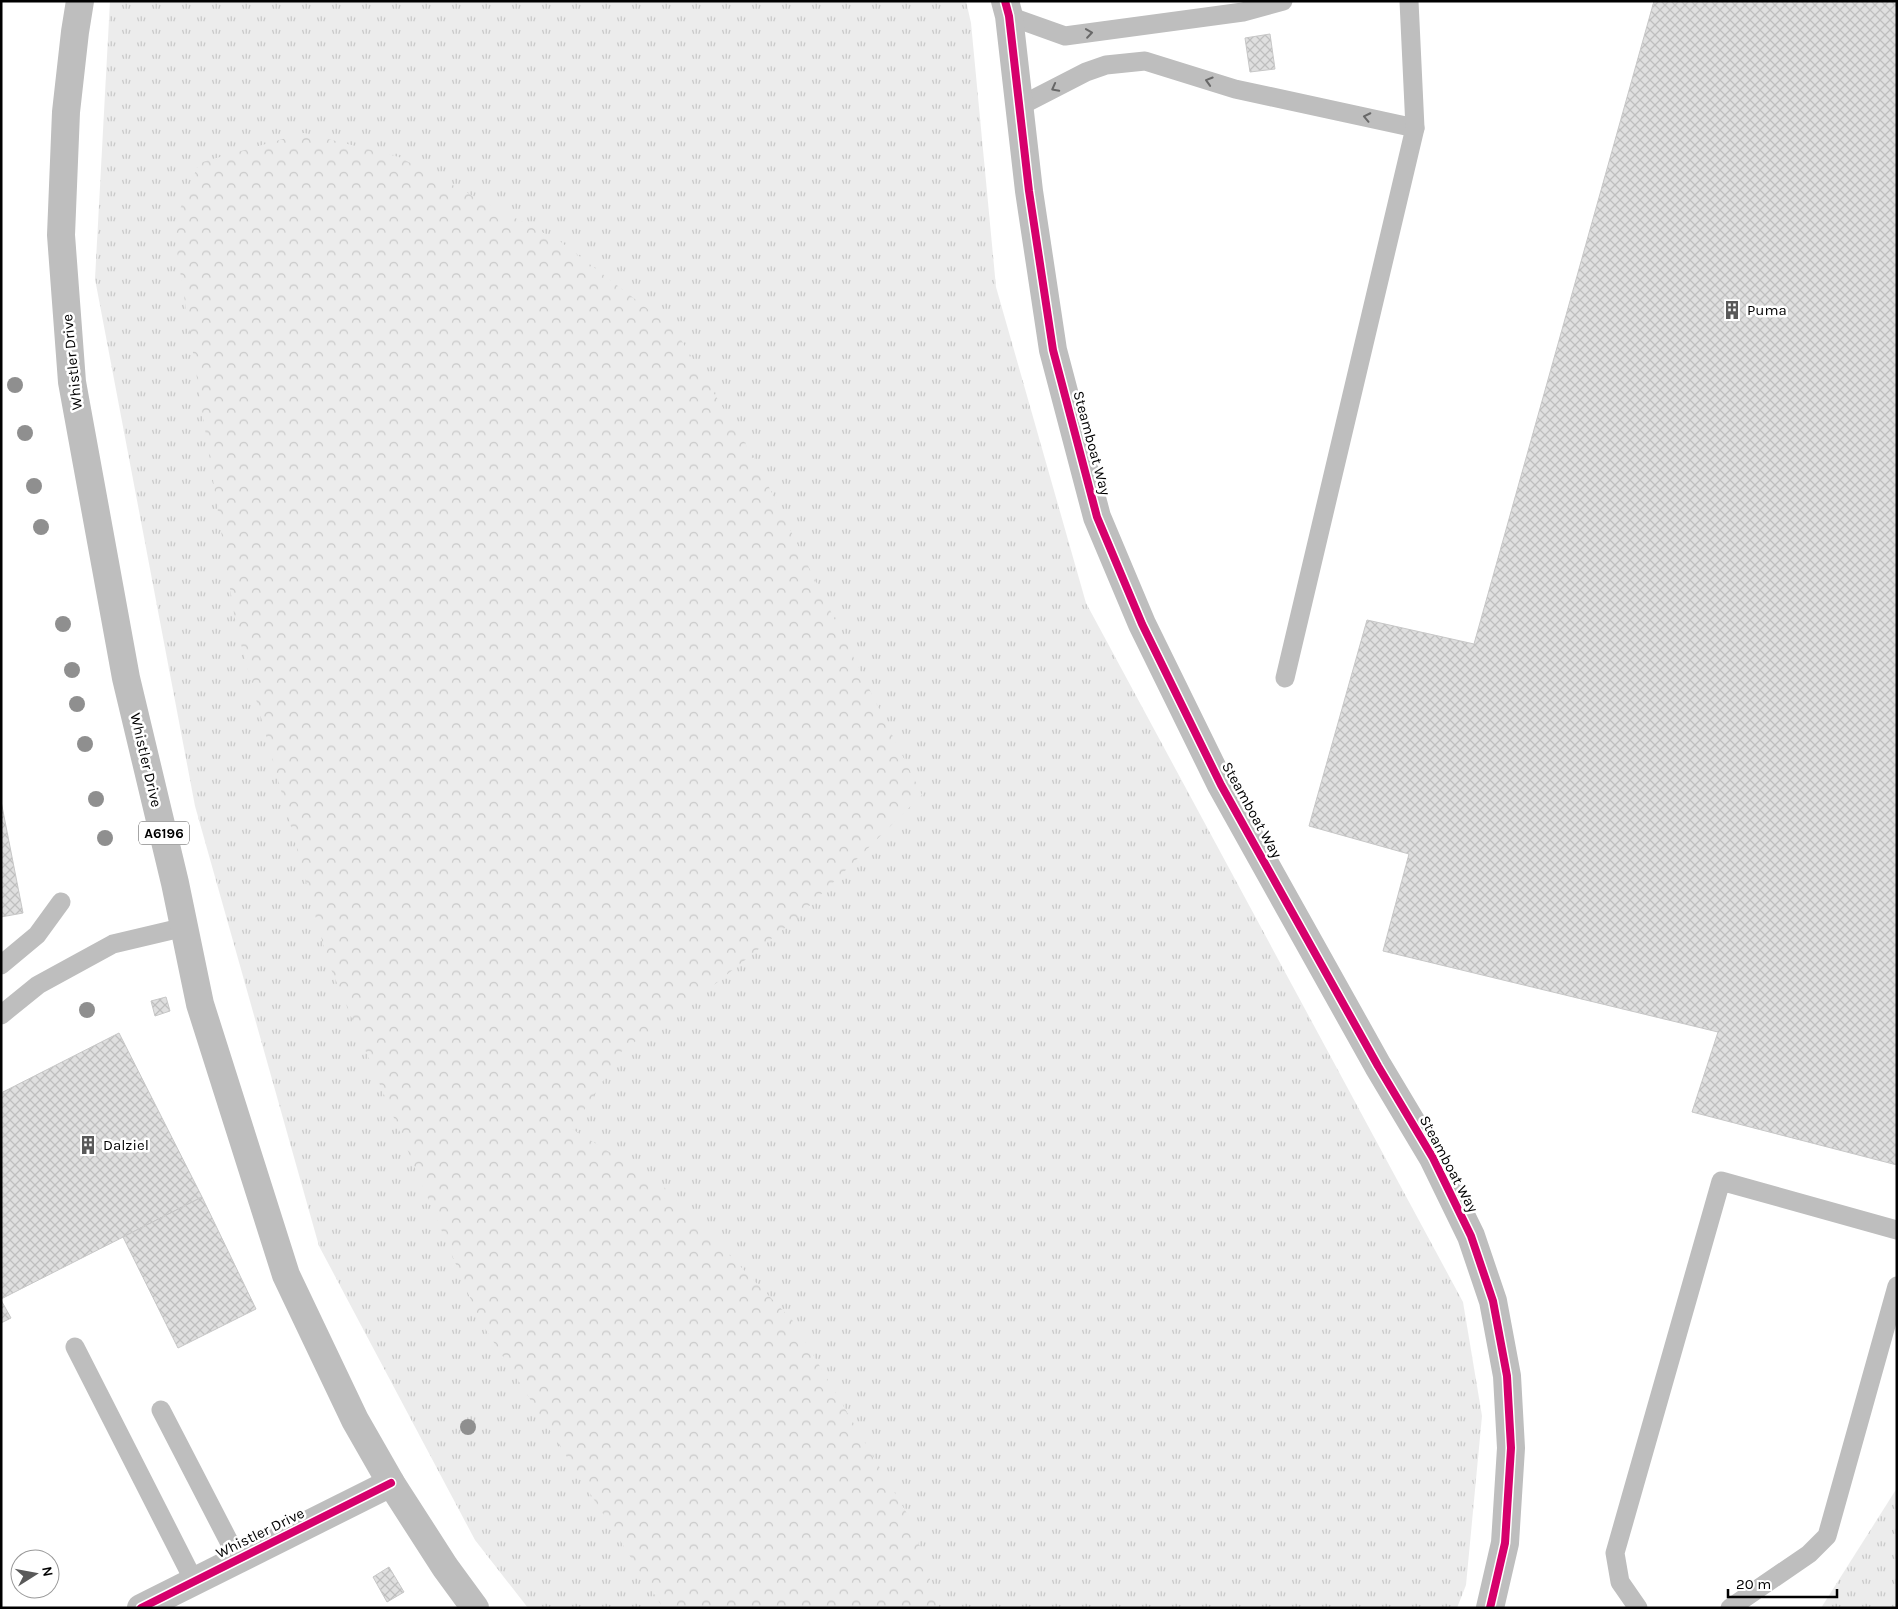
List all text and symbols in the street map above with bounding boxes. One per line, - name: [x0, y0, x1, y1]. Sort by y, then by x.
- one-way arrow: [1085, 28, 1093, 39]
- one-way arrow: [1206, 76, 1214, 86]
- one-way arrow: [1051, 82, 1060, 92]
- one-way arrow: [1363, 113, 1372, 123]
- building icon: Puma: [1721, 299, 1743, 321]
- place label: Puma: [1747, 301, 1787, 319]
- street label: Whistler Drive: [58, 313, 86, 411]
- street label: Steamboat Way: [1069, 389, 1115, 497]
- street label: Whistler Drive: [126, 711, 166, 809]
- street label: Steamboat Way: [1218, 759, 1286, 861]
- road number: A6196: [139, 821, 189, 844]
- street label: Steamboat Way: [1416, 1112, 1482, 1216]
- building icon: Dalziel: [77, 1134, 99, 1156]
- place label: Dalziel: [103, 1136, 149, 1154]
- street label: Whistler Drive: [213, 1504, 307, 1562]
- north arrow: [10, 1549, 60, 1599]
- text: N: [38, 1565, 57, 1578]
- scale bar: [1728, 1566, 1837, 1598]
- text: 20 m: [1736, 1575, 1771, 1593]

